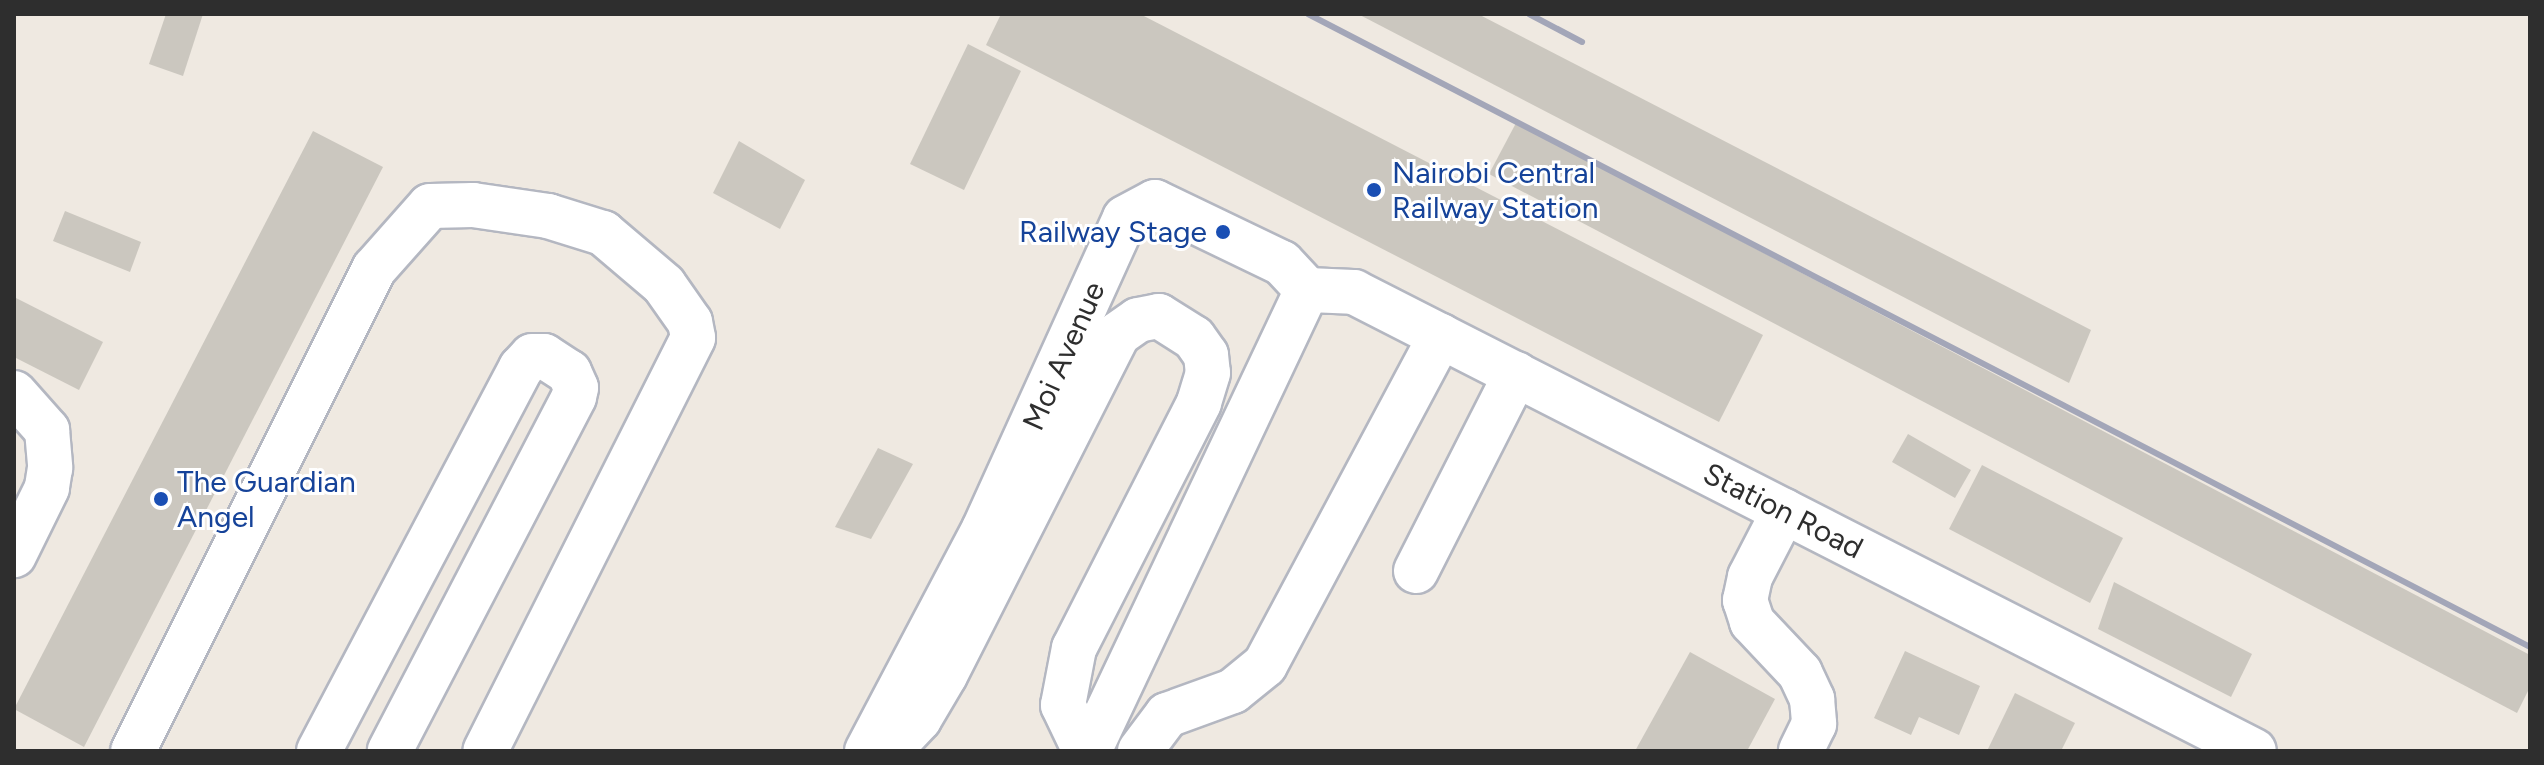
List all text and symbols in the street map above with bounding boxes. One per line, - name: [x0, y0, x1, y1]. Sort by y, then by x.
- place label: Nairobi Central Railway Station: [1392, 155, 1598, 226]
- marker: Nairobi Central Railway Station: [1363, 179, 1385, 201]
- place label: Railway Stage: [1019, 214, 1207, 250]
- marker: Railway Stage: [1214, 223, 1232, 241]
- street label: Moi Avenue: [1015, 276, 1113, 436]
- street label: Station Road: [1697, 455, 1869, 567]
- place label: The Guardian Angel: [177, 464, 356, 534]
- marker: The Guardian Angel: [152, 490, 170, 508]

